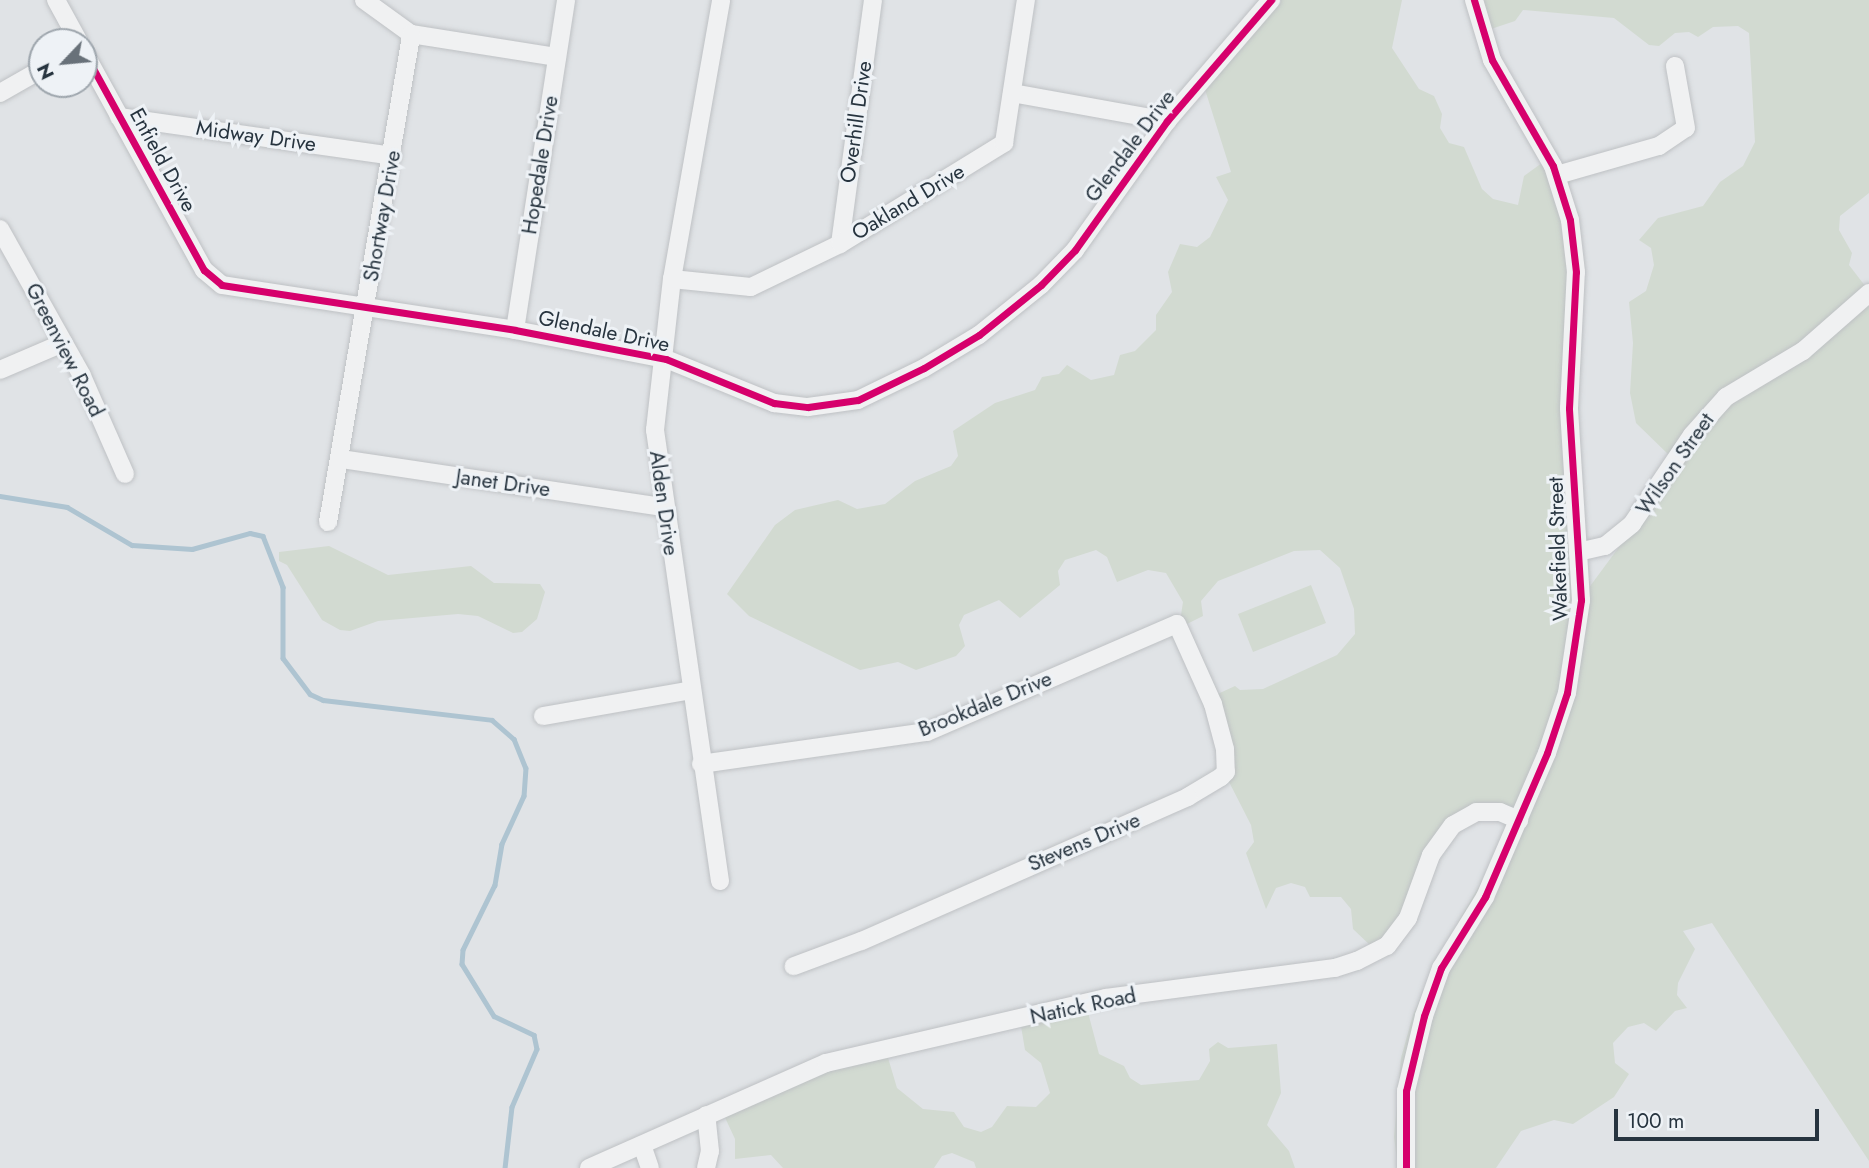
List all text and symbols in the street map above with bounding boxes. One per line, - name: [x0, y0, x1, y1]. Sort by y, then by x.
- north arrow: [28, 28, 98, 98]
- text: N: [30, 59, 61, 84]
- street label: Overhill Drive: [835, 59, 877, 185]
- street label: Glendale Drive: [1080, 85, 1180, 207]
- street label: Hopedale Drive: [517, 94, 563, 236]
- street label: Enfield Drive: [124, 104, 202, 216]
- street label: Midway Drive: [194, 115, 318, 157]
- street label: Shortway Drive: [358, 148, 406, 284]
- street label: Oakland Drive: [847, 159, 969, 245]
- street label: Greenview Road: [20, 279, 110, 421]
- street label: Glendale Drive: [536, 305, 672, 357]
- street label: Wilson Street: [1631, 408, 1719, 520]
- street label: Alden Drive: [644, 449, 684, 557]
- street label: Janet Drive: [454, 464, 552, 502]
- street label: Wakefield Street: [1543, 477, 1573, 621]
- street label: Brookdale Drive: [915, 666, 1055, 742]
- street label: Stevens Drive: [1024, 807, 1144, 877]
- street label: Natick Road: [1028, 982, 1138, 1030]
- scale bar: [1617, 1094, 1822, 1138]
- text: 100 m: [1627, 1106, 1684, 1136]

